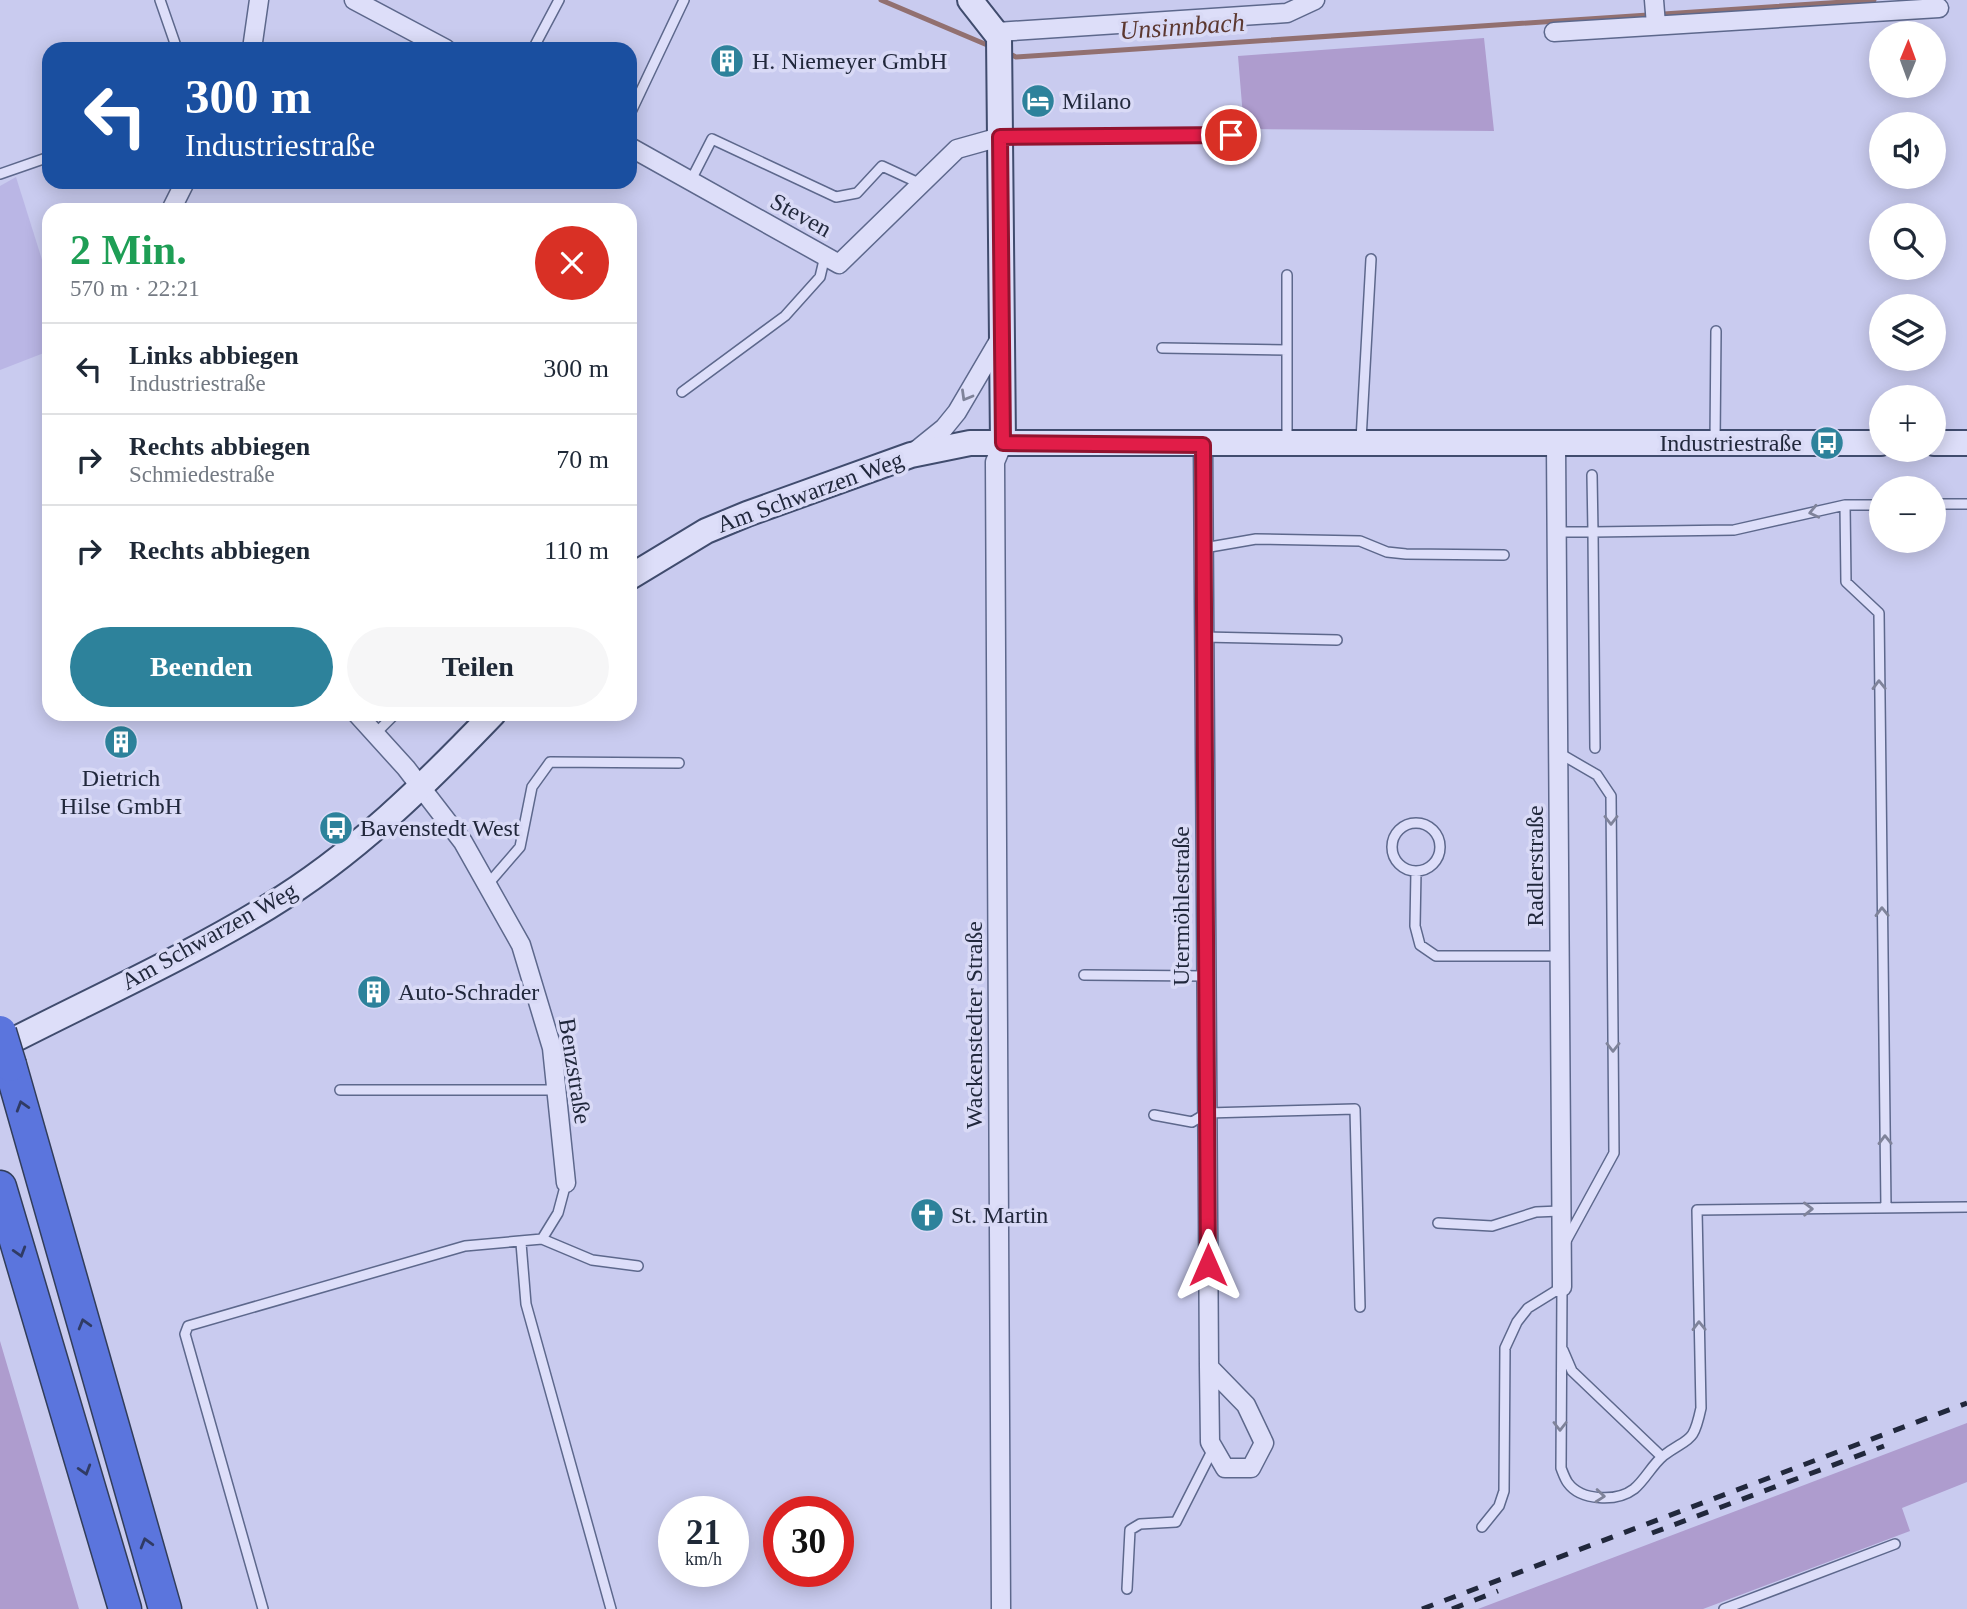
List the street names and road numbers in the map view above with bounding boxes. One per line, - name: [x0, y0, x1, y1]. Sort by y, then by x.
- street label: Steven: [766, 188, 836, 242]
- street label: Am Schwarzen Weg: [713, 446, 907, 538]
- street label: Radlerstraße: [1522, 805, 1548, 927]
- street label: Utermöhlestraße: [1168, 826, 1194, 986]
- street label: Am Schwarzen Weg: [117, 877, 301, 995]
- street label: Wackenstedter Straße: [961, 921, 987, 1129]
- street label: Benzstraße: [554, 1016, 596, 1126]

